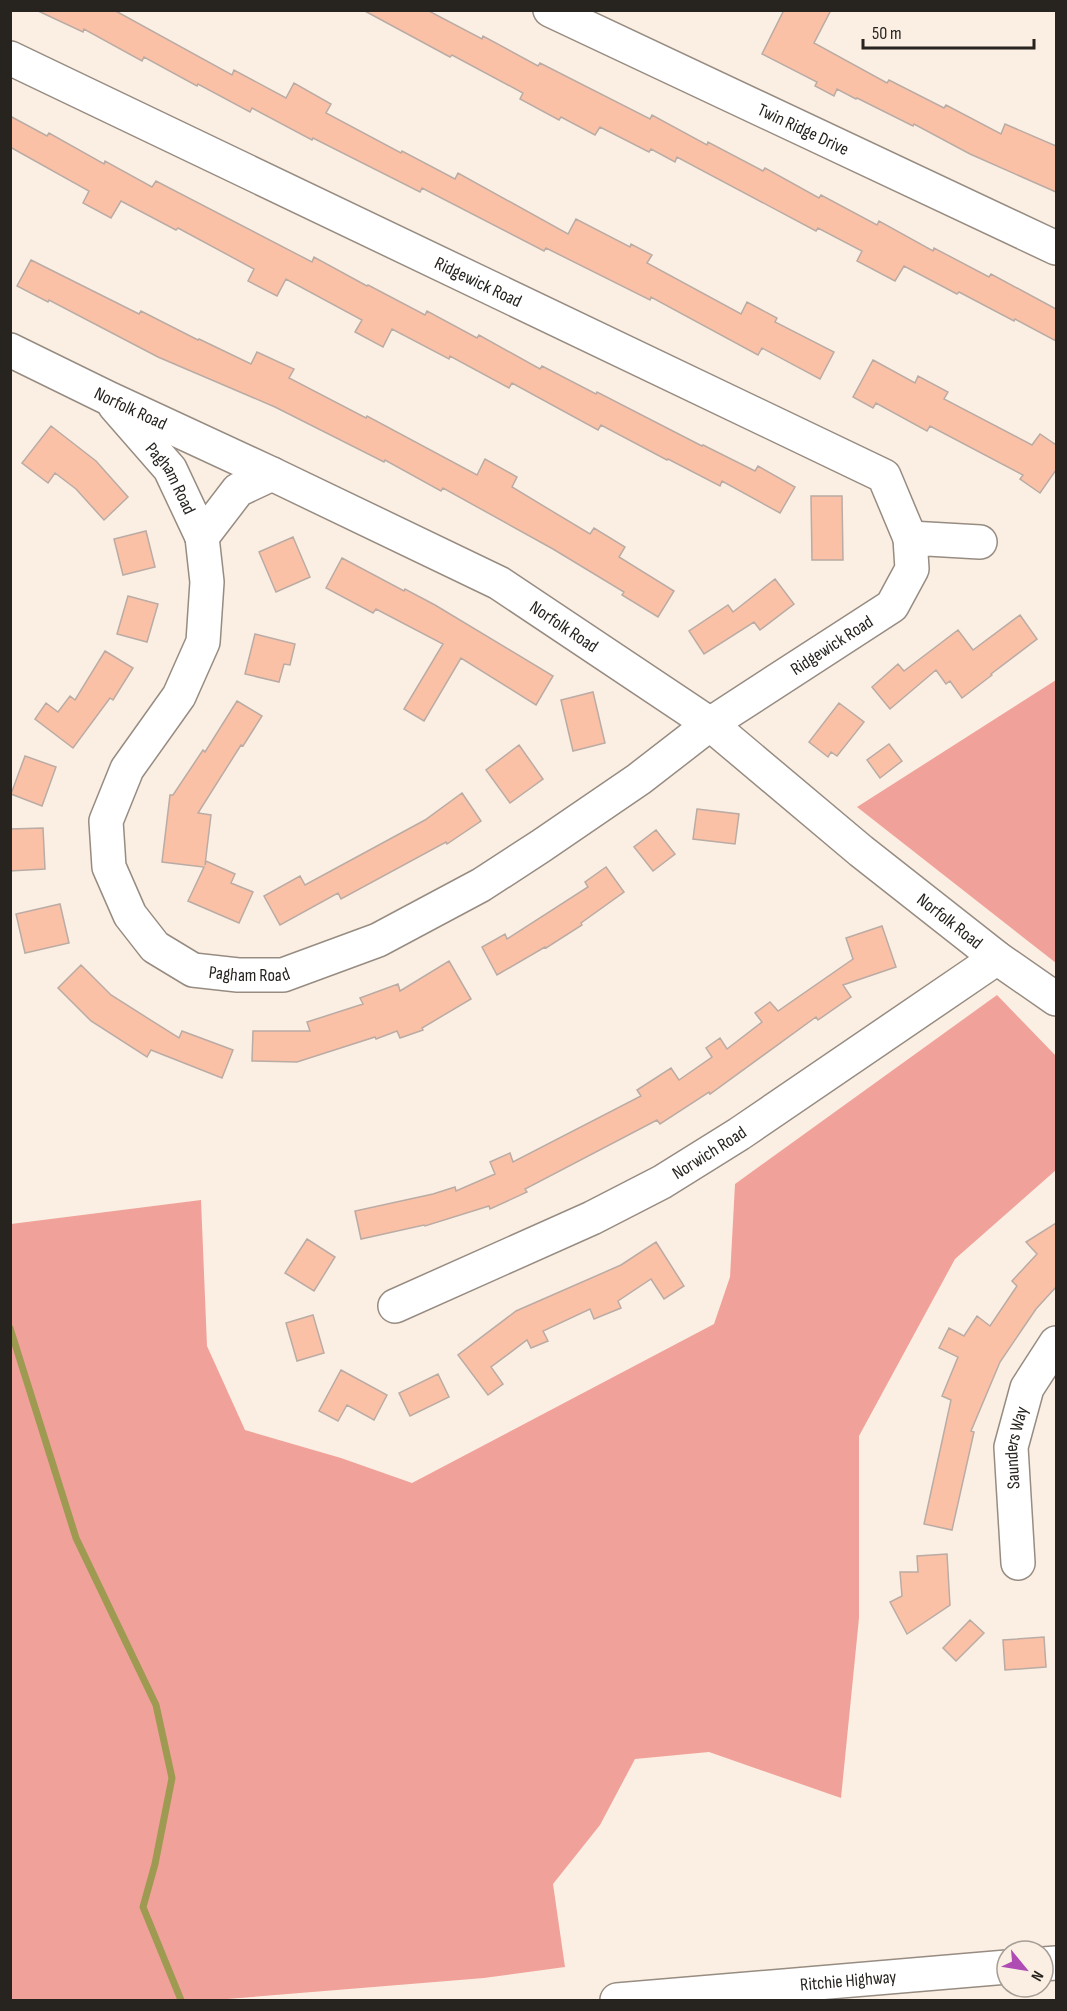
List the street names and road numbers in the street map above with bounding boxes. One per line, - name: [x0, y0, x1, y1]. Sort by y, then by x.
- street label: Twin Ridge Drive: [754, 99, 852, 160]
- street label: Ridgewick Road: [431, 252, 525, 312]
- street label: Norfolk Road: [91, 382, 170, 434]
- street label: Pagham Road: [141, 438, 200, 518]
- street label: Norfolk Road: [526, 596, 602, 657]
- street label: Ridgewick Road: [786, 611, 877, 680]
- street label: Norfolk Road: [913, 889, 987, 953]
- street label: Pagham Road: [208, 961, 293, 986]
- street label: Norwich Road: [668, 1122, 750, 1184]
- street label: Saunders Way: [1000, 1404, 1032, 1490]
- street label: Ritchie Highway: [799, 1966, 897, 1995]

